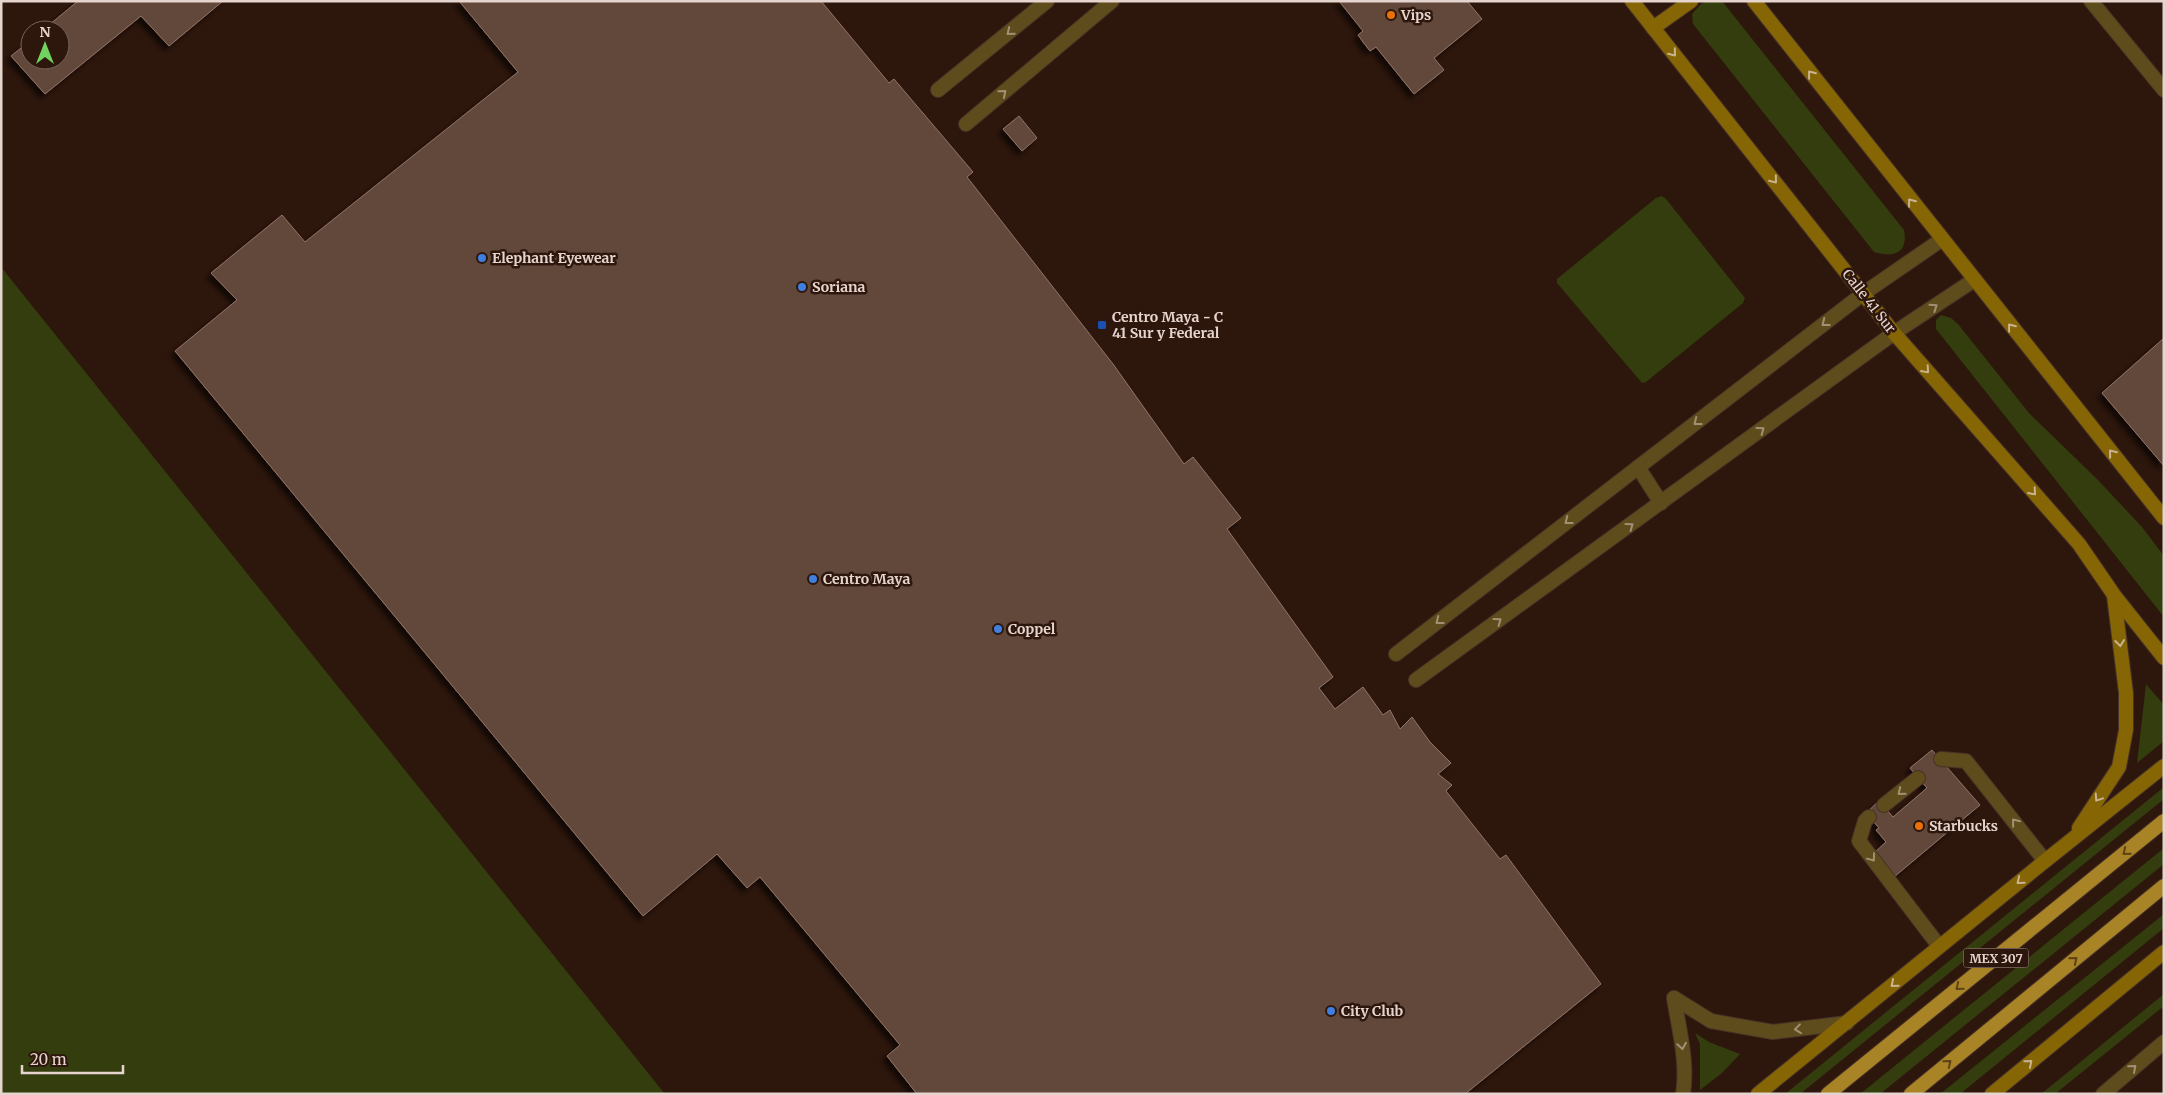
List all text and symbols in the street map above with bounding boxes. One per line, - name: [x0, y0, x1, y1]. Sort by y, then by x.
- place label: Vips: [1400, 6, 1431, 24]
- marker: Vips: [1385, 9, 1397, 21]
- north arrow: [20, 20, 70, 70]
- text: N: [39, 23, 51, 41]
- one-way arrow: [1006, 26, 1015, 35]
- one-way arrow: [1667, 47, 1675, 56]
- one-way arrow: [1808, 70, 1817, 80]
- one-way arrow: [997, 90, 1006, 98]
- one-way arrow: [1769, 174, 1777, 183]
- one-way arrow: [1908, 198, 1917, 207]
- place label: Elephant Eyewear: [492, 249, 616, 267]
- marker: Elephant Eyewear: [476, 252, 488, 264]
- street label: Calle 41 Sur: [1838, 265, 1900, 337]
- place label: Soriana: [812, 278, 866, 296]
- marker: Soriana: [796, 281, 808, 293]
- one-way arrow: [1928, 304, 1938, 313]
- place label: Centro Maya - C 41 Sur y Federal: [1112, 308, 1223, 342]
- one-way arrow: [1821, 317, 1831, 326]
- marker: Centro Maya - C 41 Sur y Federal: [1096, 319, 1108, 331]
- one-way arrow: [2007, 323, 2016, 332]
- one-way arrow: [1921, 364, 1929, 373]
- one-way arrow: [1694, 417, 1703, 425]
- one-way arrow: [1755, 427, 1765, 436]
- one-way arrow: [2109, 450, 2118, 459]
- one-way arrow: [2028, 487, 2037, 496]
- one-way arrow: [1565, 516, 1574, 524]
- one-way arrow: [1624, 523, 1634, 532]
- place label: Centro Maya: [823, 570, 911, 588]
- marker: Centro Maya: [807, 573, 819, 585]
- one-way arrow: [1436, 615, 1445, 623]
- one-way arrow: [1492, 618, 1502, 627]
- place label: Coppel: [1008, 620, 1056, 638]
- marker: Coppel: [992, 623, 1004, 635]
- one-way arrow: [2114, 640, 2125, 648]
- one-way arrow: [1898, 786, 1907, 794]
- one-way arrow: [2095, 793, 2105, 802]
- place label: Starbucks: [1929, 817, 1998, 835]
- one-way arrow: [2013, 819, 2021, 828]
- marker: Starbucks: [1913, 820, 1925, 832]
- one-way arrow: [2123, 847, 2132, 855]
- one-way arrow: [1866, 852, 1875, 862]
- one-way arrow: [2016, 875, 2025, 884]
- road number: MEX 307: [1964, 948, 2028, 968]
- one-way arrow: [2068, 957, 2077, 965]
- one-way arrow: [1891, 978, 1900, 986]
- one-way arrow: [1956, 982, 1965, 990]
- place label: City Club: [1341, 1002, 1403, 1020]
- marker: City Club: [1325, 1005, 1337, 1017]
- one-way arrow: [1794, 1023, 1802, 1034]
- scale bar: [22, 1042, 124, 1074]
- one-way arrow: [1676, 1042, 1687, 1050]
- text: 20 m: [30, 1050, 67, 1069]
- one-way arrow: [2024, 1059, 2033, 1068]
- one-way arrow: [1943, 1060, 1952, 1069]
- one-way arrow: [2128, 1064, 2137, 1073]

